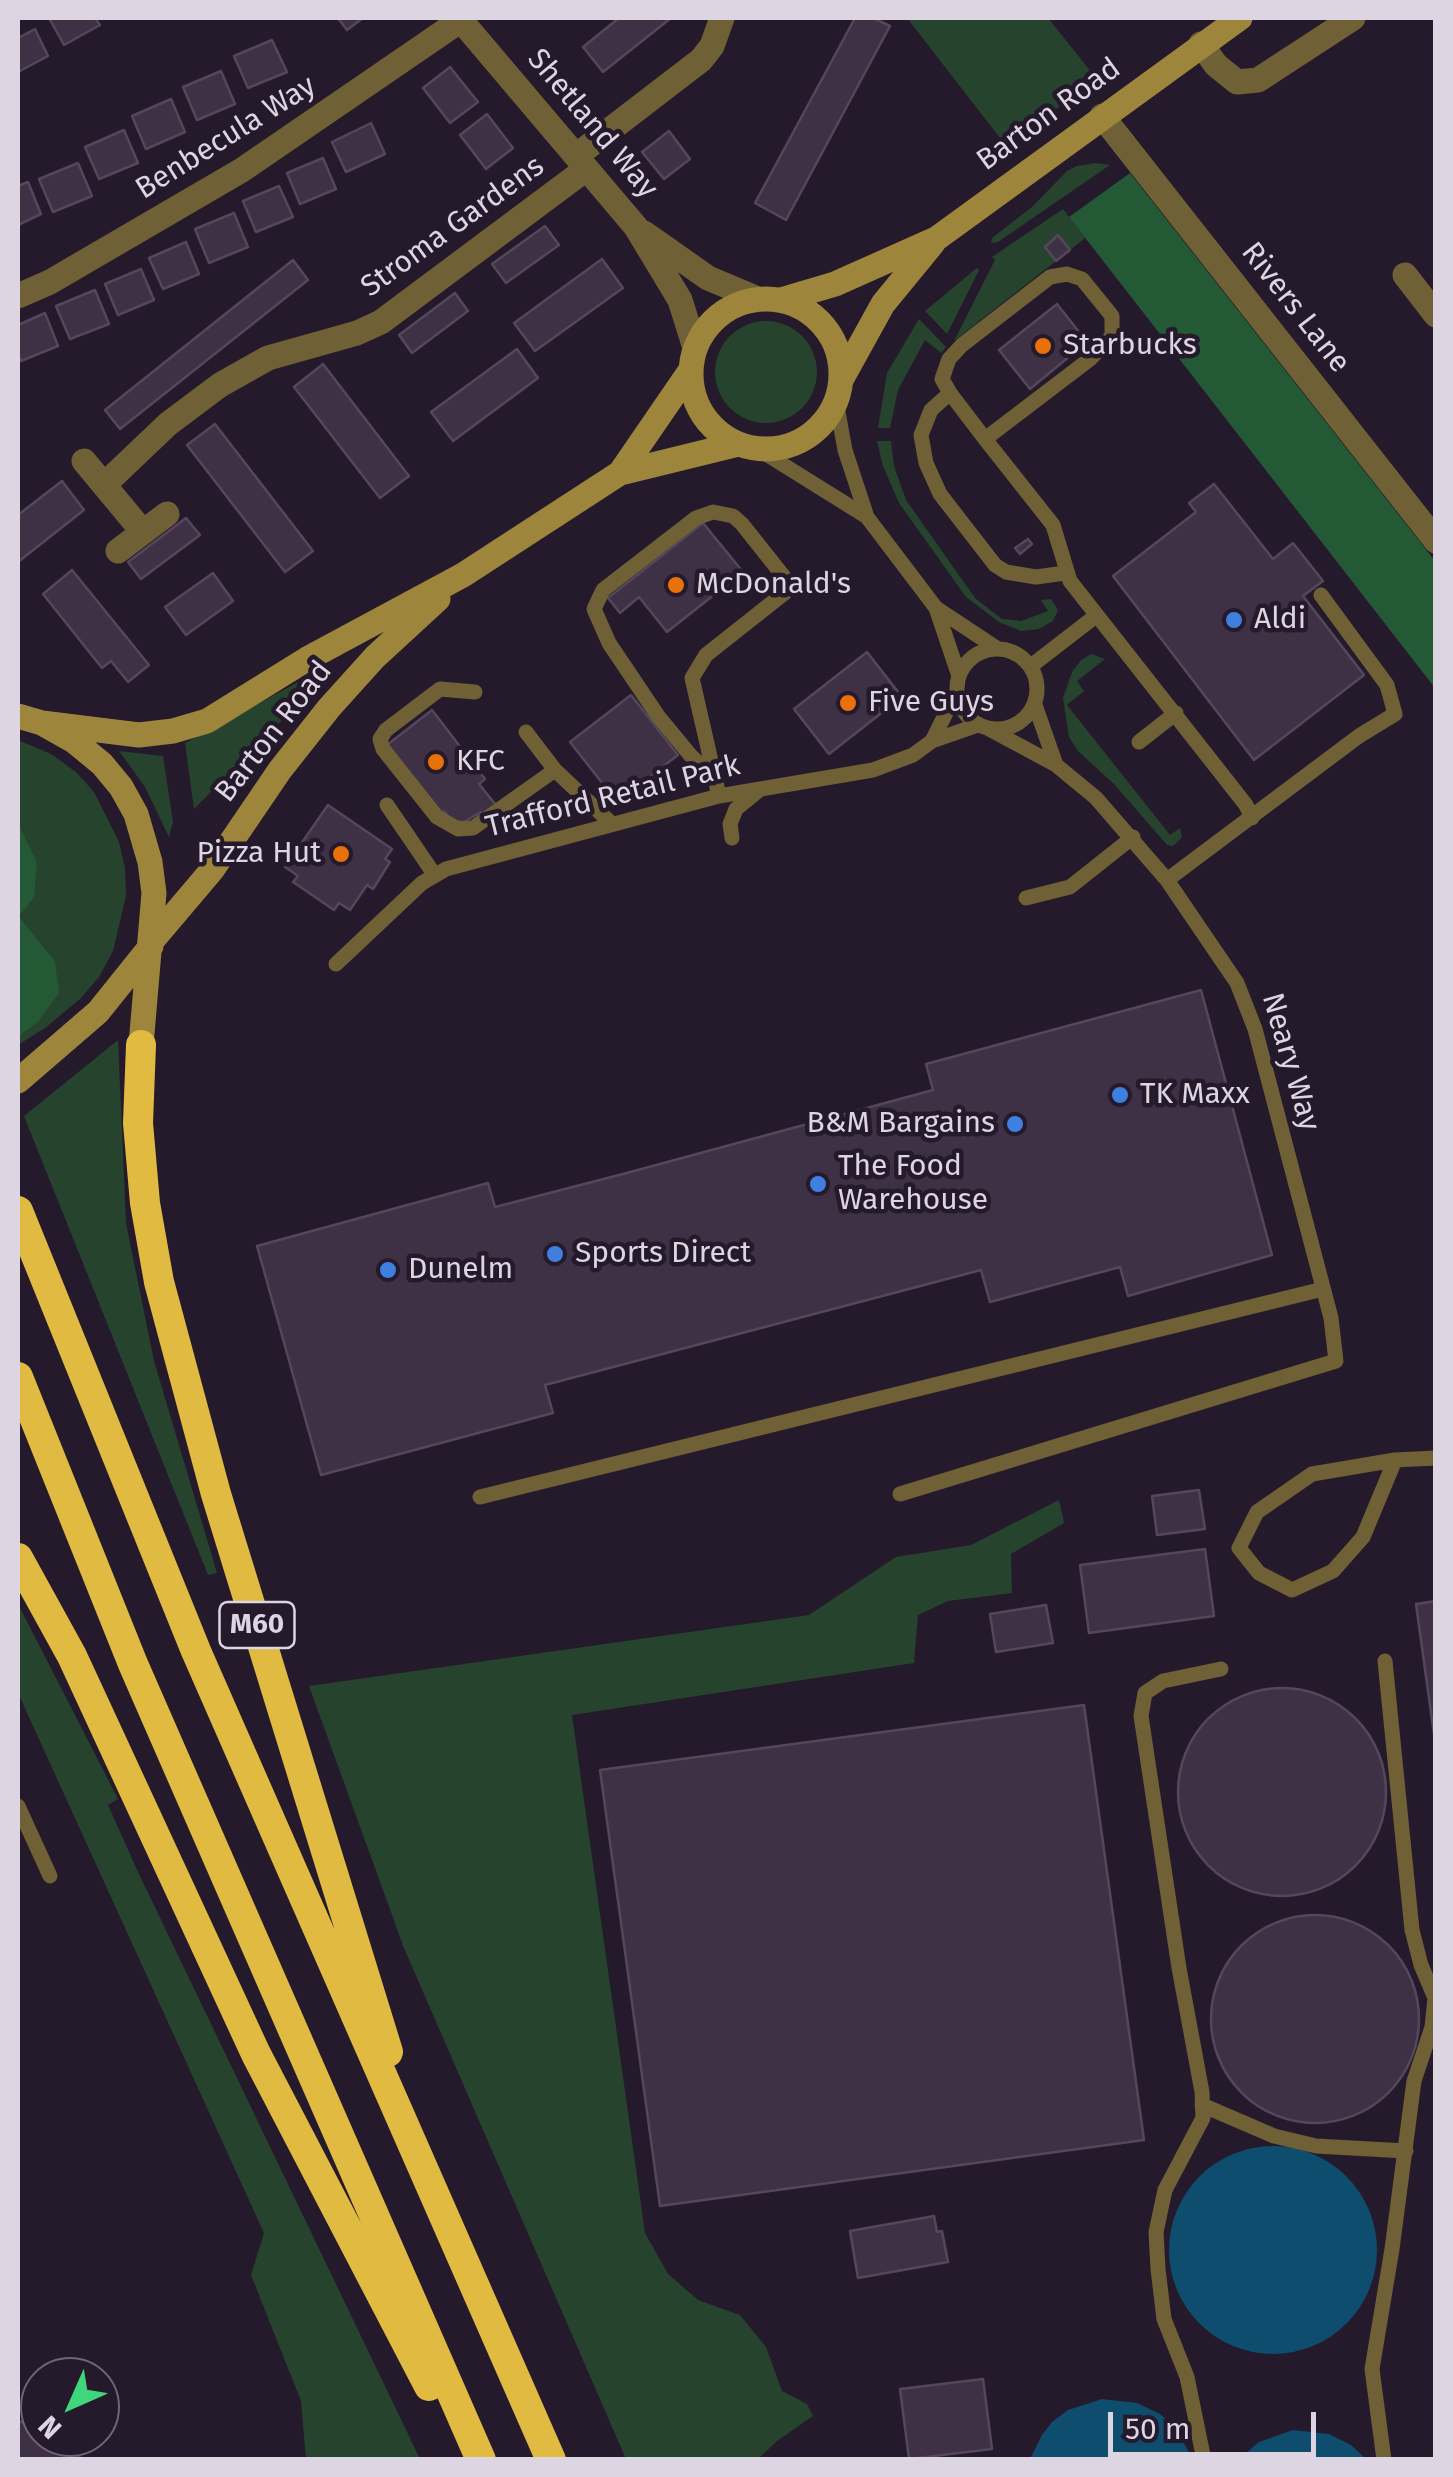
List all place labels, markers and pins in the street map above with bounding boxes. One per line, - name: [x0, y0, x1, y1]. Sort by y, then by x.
- place label: Starbucks: [1063, 328, 1197, 364]
- marker: Starbucks: [1032, 335, 1054, 357]
- place label: McDonald's: [696, 567, 851, 603]
- marker: McDonald's: [665, 574, 687, 596]
- place label: Aldi: [1254, 602, 1306, 638]
- marker: Aldi: [1223, 609, 1245, 631]
- place label: Five Guys: [868, 685, 994, 721]
- marker: Five Guys: [837, 692, 859, 714]
- place label: KFC: [456, 744, 505, 780]
- marker: KFC: [425, 751, 447, 773]
- place label: Pizza Hut: [196, 836, 321, 872]
- marker: Pizza Hut: [330, 843, 352, 865]
- place label: TK Maxx: [1140, 1077, 1250, 1113]
- marker: TK Maxx: [1109, 1084, 1131, 1106]
- place label: B&M Bargains: [807, 1106, 995, 1142]
- marker: B&M Bargains: [1004, 1113, 1026, 1135]
- place label: The Food Warehouse: [838, 1149, 988, 1220]
- marker: The Food Warehouse: [807, 1173, 829, 1195]
- place label: Sports Direct: [575, 1236, 751, 1272]
- marker: Sports Direct: [544, 1243, 566, 1265]
- place label: Dunelm: [408, 1252, 513, 1288]
- marker: Dunelm: [377, 1259, 399, 1281]

